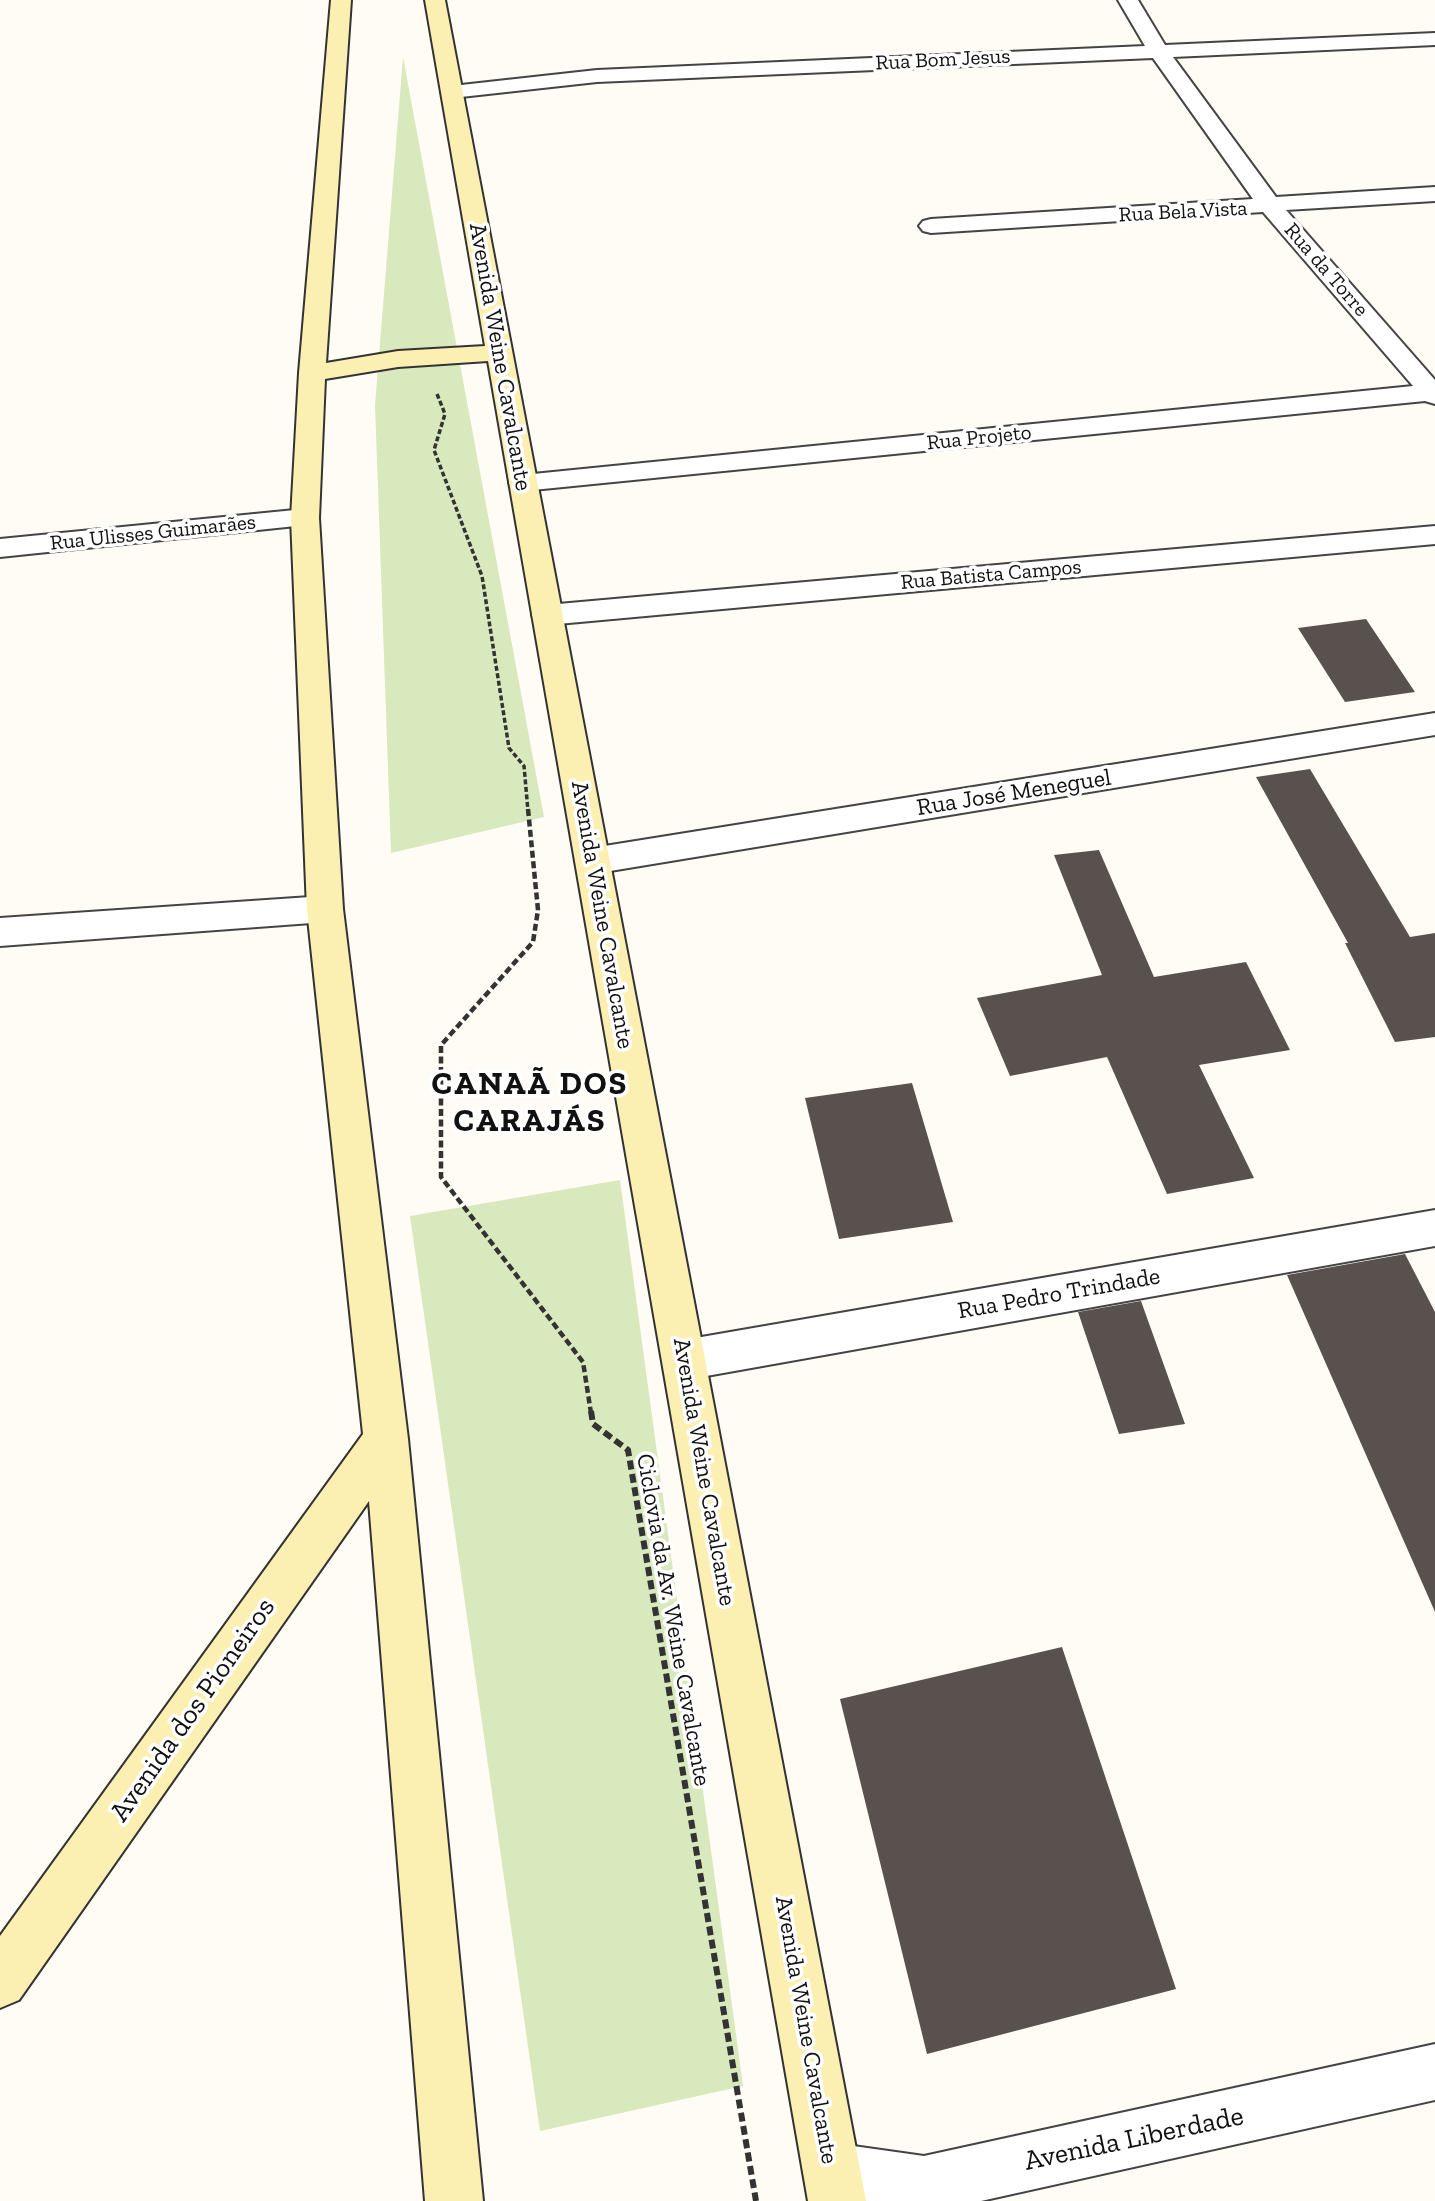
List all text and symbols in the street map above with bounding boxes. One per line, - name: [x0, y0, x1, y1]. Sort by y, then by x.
- street label: Rua Bom Jesus: [875, 44, 1011, 76]
- street label: Rua Bela Vista: [1118, 196, 1248, 228]
- street label: Rua da Torre: [1278, 218, 1374, 322]
- street label: Avenida Weine Cavalcante: [462, 221, 538, 493]
- street label: Rua Projeto: [925, 420, 1033, 456]
- street label: Rua Ulisses Guimarães: [49, 510, 257, 556]
- street label: Rua Batista Campos: [900, 555, 1082, 595]
- street label: Rua José Meneguel: [915, 763, 1113, 823]
- street label: Avenida Weine Cavalcante: [564, 779, 640, 1051]
- district label: CANAÃ DOS CARAJÁS: [433, 1066, 627, 1141]
- street label: Rua Pedro Trindade: [955, 1262, 1163, 1326]
- street label: Avenida Weine Cavalcante: [666, 1336, 742, 1608]
- street label: Ciclovia da Av. Weine Cavalcante: [630, 1452, 716, 1788]
- street label: Avenida dos Pioneiros: [103, 1592, 283, 1828]
- street label: Avenida Weine Cavalcante: [768, 1894, 844, 2166]
- street label: Avenida Liberdade: [1021, 2099, 1247, 2179]

